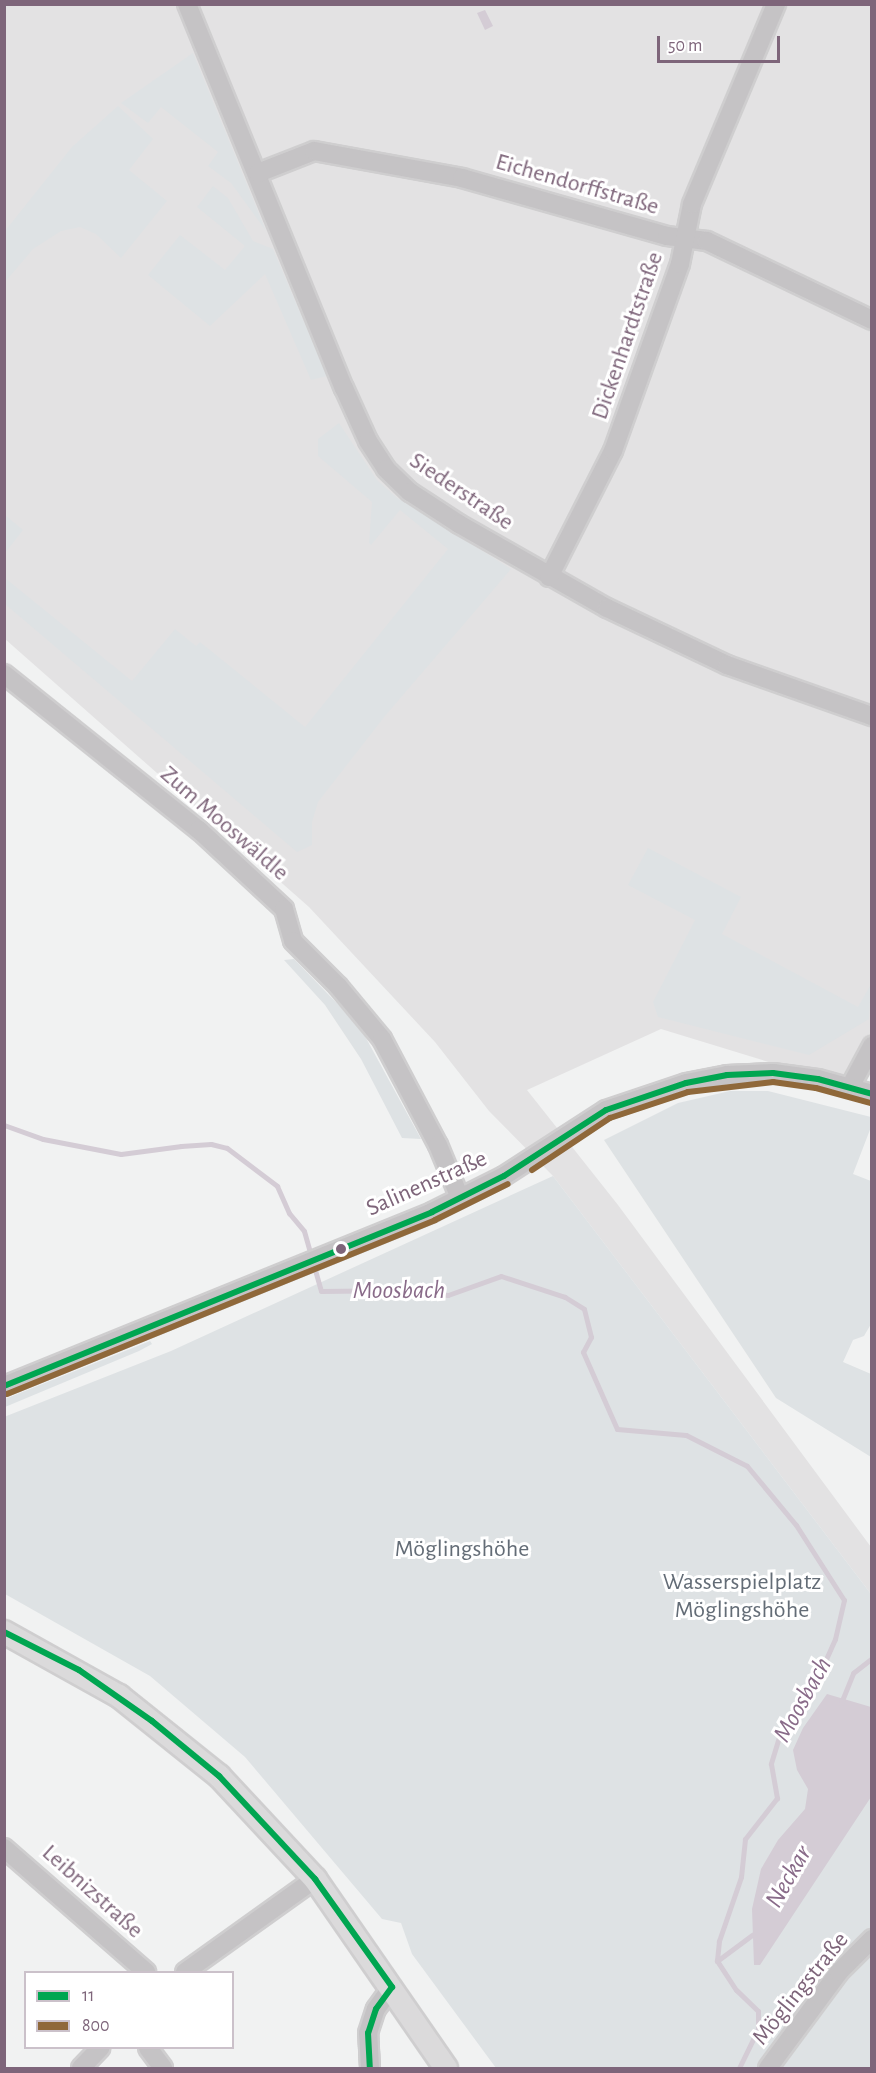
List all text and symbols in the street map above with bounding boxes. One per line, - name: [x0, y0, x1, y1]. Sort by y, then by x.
- scale bar: [660, 24, 783, 62]
- text: 50 m: [668, 37, 702, 55]
- street label: Eichendorffstraße: [492, 148, 662, 222]
- street label: Dickenhardtstraße: [586, 248, 670, 424]
- street label: Siederstraße: [404, 447, 518, 537]
- street label: Zum Mooswäldle: [154, 760, 294, 888]
- street label: Salinenstraße: [362, 1145, 492, 1223]
- unlabelled marker: [335, 1243, 347, 1255]
- water label: Moosbach: [353, 1275, 445, 1307]
- park label: Möglingshöhe: [395, 1536, 529, 1564]
- park label: Wasserspielplatz Möglingshöhe: [663, 1569, 821, 1625]
- water label: Moosbach: [767, 1652, 839, 1748]
- street label: Leibnizstraße: [35, 1839, 149, 1945]
- water label: Neckar: [759, 1840, 819, 1914]
- street label: Möglingstraße: [747, 1927, 855, 2051]
- legend: [24, 1971, 234, 2049]
- text: 11: [82, 1987, 94, 2005]
- text: 800: [82, 2017, 110, 2035]

